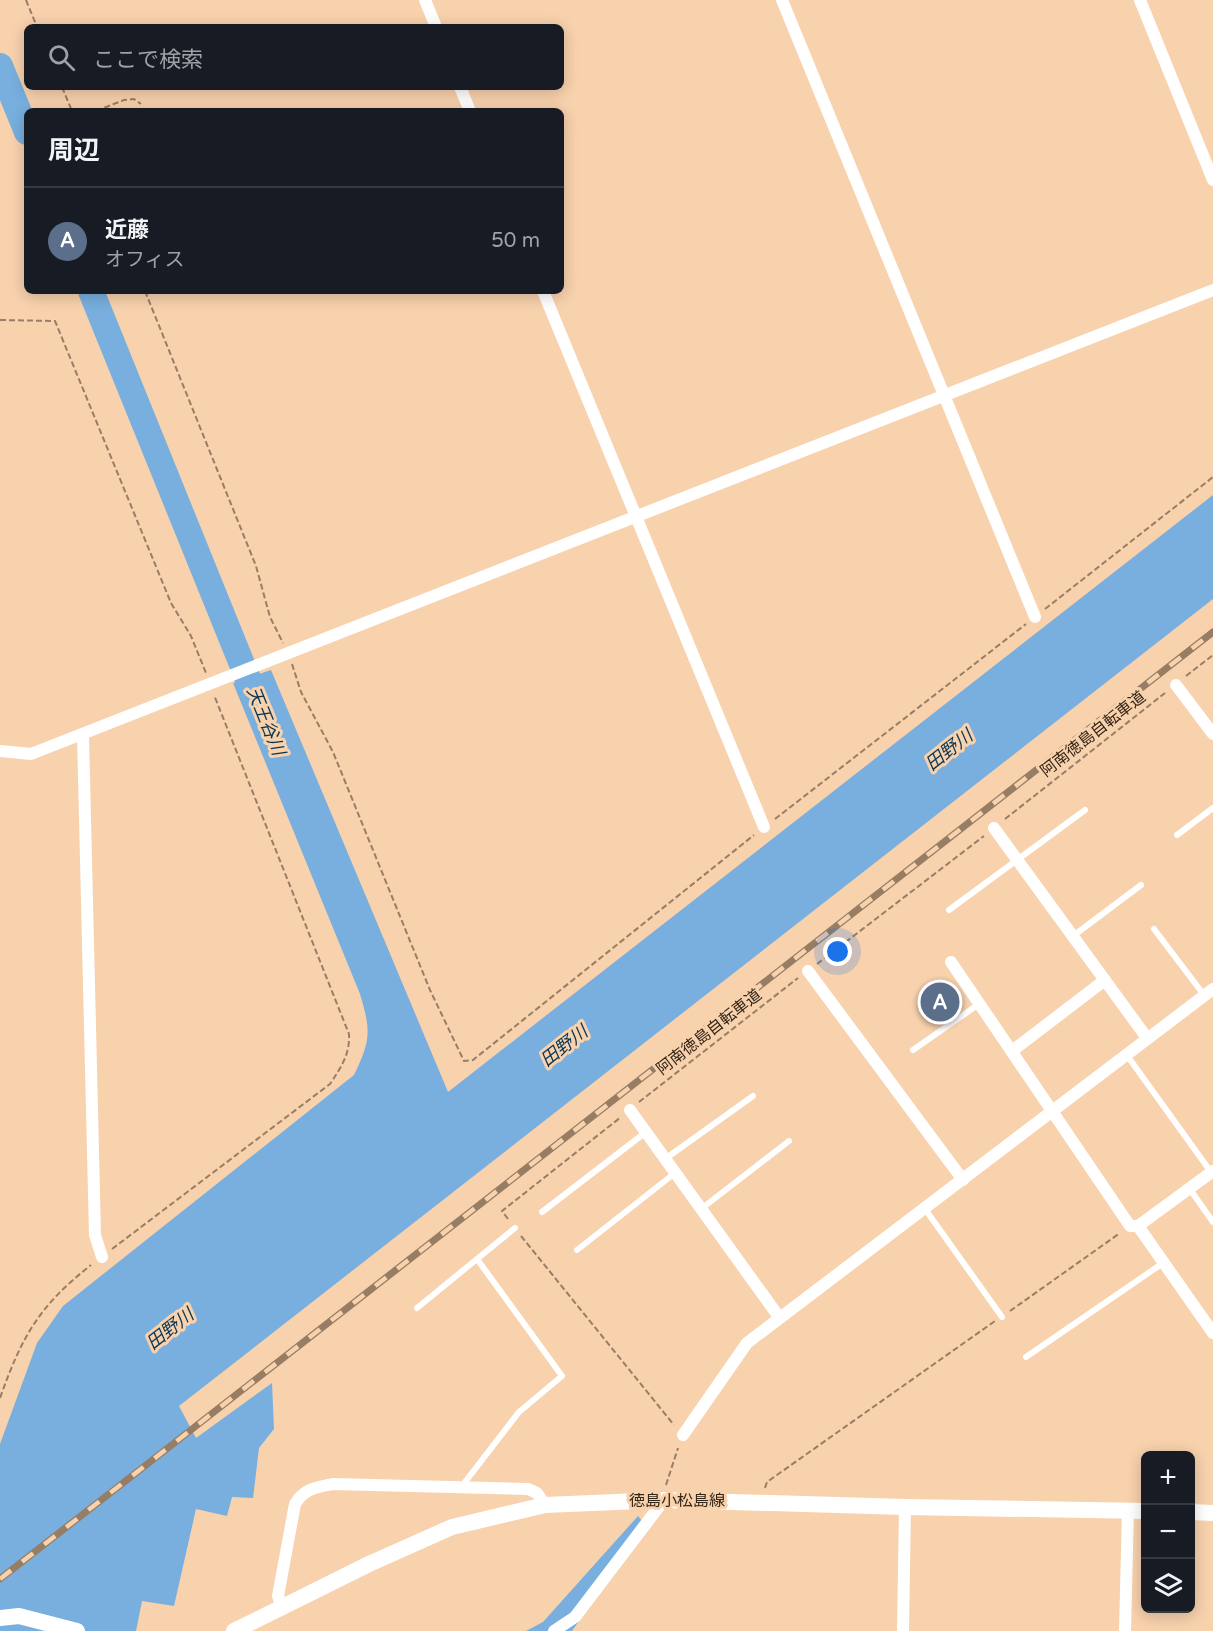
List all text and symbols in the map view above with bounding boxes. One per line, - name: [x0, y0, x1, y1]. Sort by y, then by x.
- search box: [24, 24, 564, 90]
- icon: search: [45, 41, 78, 74]
- text: ここで検索: [93, 47, 203, 73]
- text: 周辺: [48, 135, 100, 166]
- text: 近藤: [105, 217, 149, 243]
- text: A: [60, 229, 75, 253]
- text: 50 m: [491, 229, 540, 253]
- text: オフィス: [105, 248, 185, 272]
- water label: 天王谷川: [242, 684, 290, 760]
- street label: 阿南徳島自転車道: [1036, 687, 1150, 781]
- water label: 田野川: [921, 723, 979, 775]
- your location: [823, 937, 852, 966]
- pin: A: [920, 980, 960, 1024]
- street label: 阿南徳島自転車道: [652, 985, 766, 1079]
- water label: 田野川: [536, 1019, 594, 1071]
- water label: 田野川: [142, 1302, 200, 1354]
- map controls: [1141, 1451, 1195, 1613]
- button: +: [1141, 1451, 1195, 1505]
- street label: 徳島小松島線: [629, 1491, 725, 1511]
- button: −: [1141, 1505, 1195, 1559]
- button: layers: [1141, 1559, 1195, 1613]

